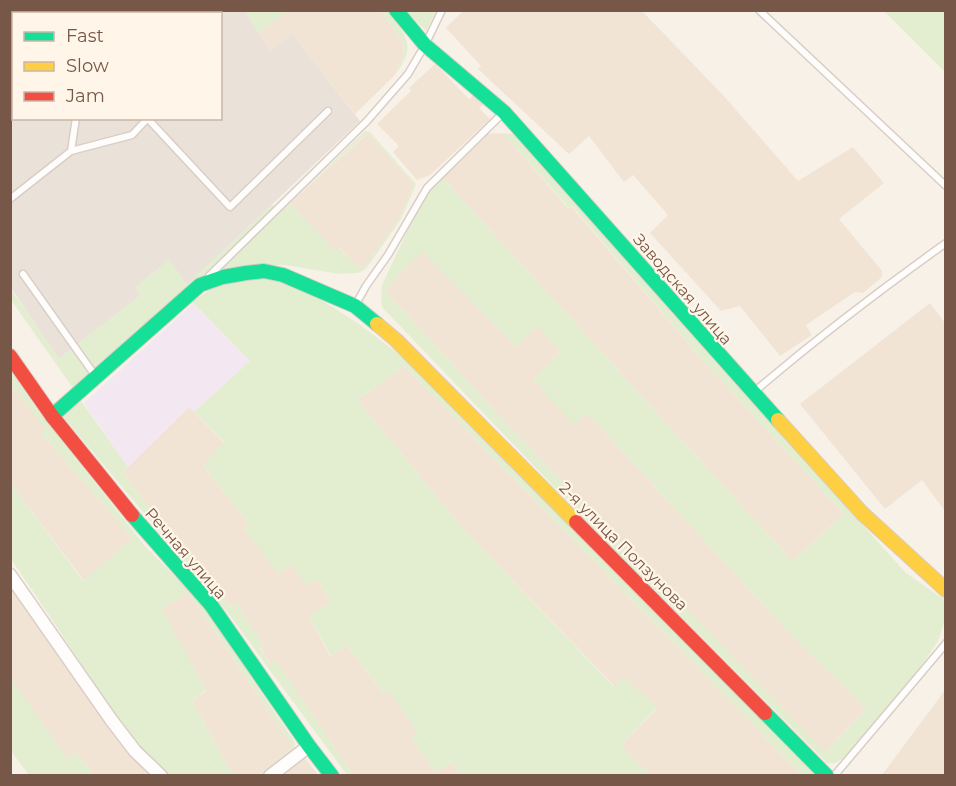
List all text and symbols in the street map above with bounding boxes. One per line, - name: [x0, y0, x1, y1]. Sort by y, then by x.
- legend: [12, 12, 222, 120]
- text: Fast: [66, 25, 104, 47]
- text: Slow: [66, 55, 109, 77]
- text: Jam: [65, 85, 105, 107]
- street label: Заводская улица: [629, 230, 736, 349]
- street label: 2-я улица Ползунова: [556, 478, 692, 614]
- street label: Речная улица: [141, 504, 230, 603]

